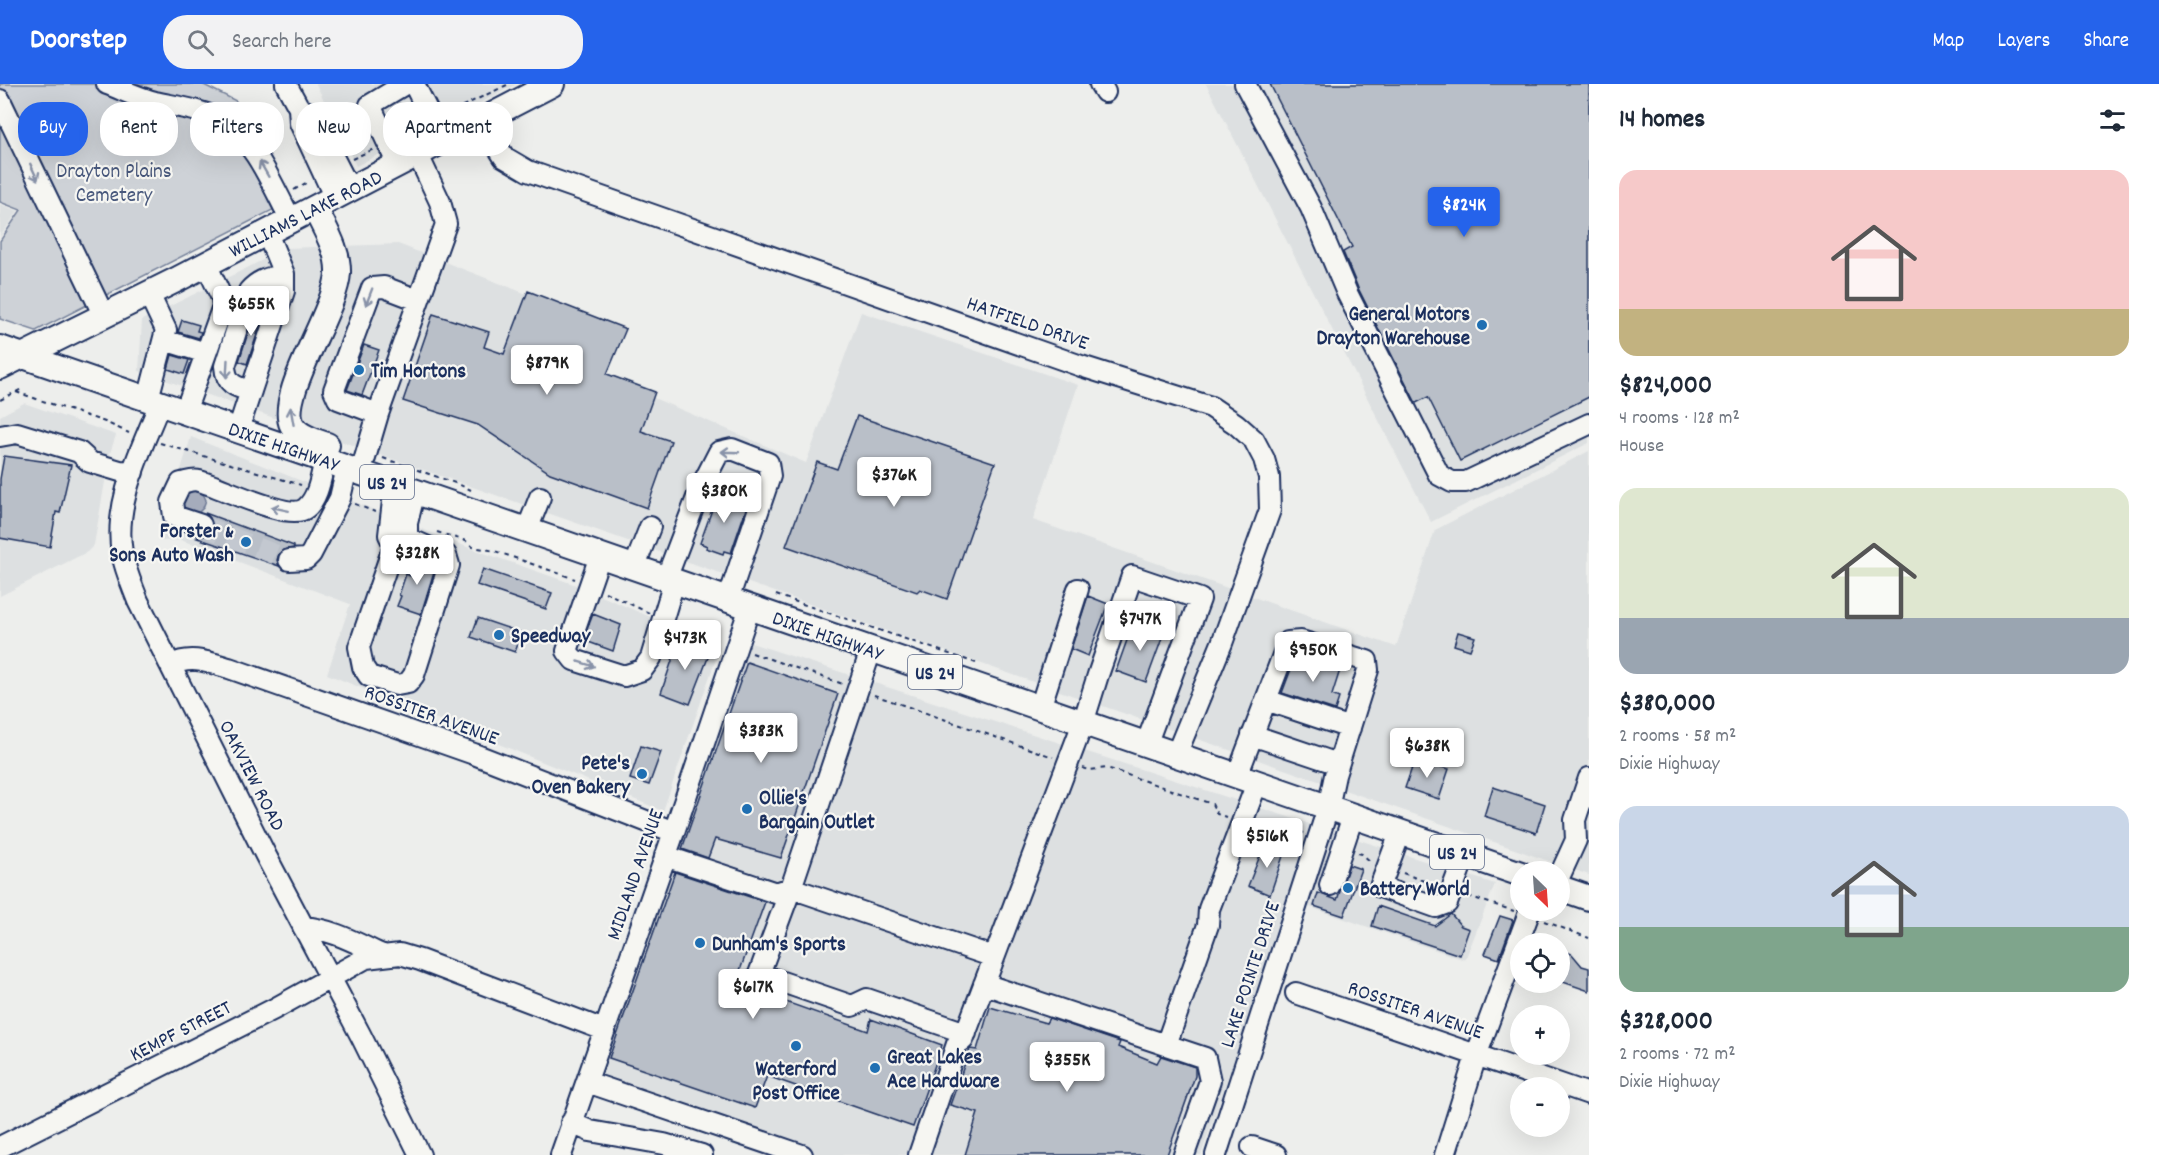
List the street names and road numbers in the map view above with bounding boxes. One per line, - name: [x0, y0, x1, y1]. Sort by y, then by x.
- street label: WILLIAMS LAKE ROAD: [224, 164, 389, 267]
- street label: HATFIELD DRIVE: [962, 290, 1093, 360]
- street label: DIXIE HIGHWAY: [224, 416, 344, 482]
- road number: US 24: [360, 465, 414, 499]
- street label: DIXIE HIGHWAY: [768, 605, 888, 671]
- road number: US 24: [908, 655, 962, 689]
- street label: ROSSITER AVENUE: [359, 679, 503, 755]
- street label: OAKVIEW ROAD: [210, 716, 291, 837]
- street label: MIDLAND AVENUE: [600, 805, 673, 945]
- road number: US 24: [1430, 835, 1484, 869]
- street label: LAKE POINTE DRIVE: [1214, 897, 1290, 1052]
- street label: ROSSITER AVENUE: [1343, 975, 1487, 1049]
- street label: KEMPF STREET: [125, 994, 238, 1071]

